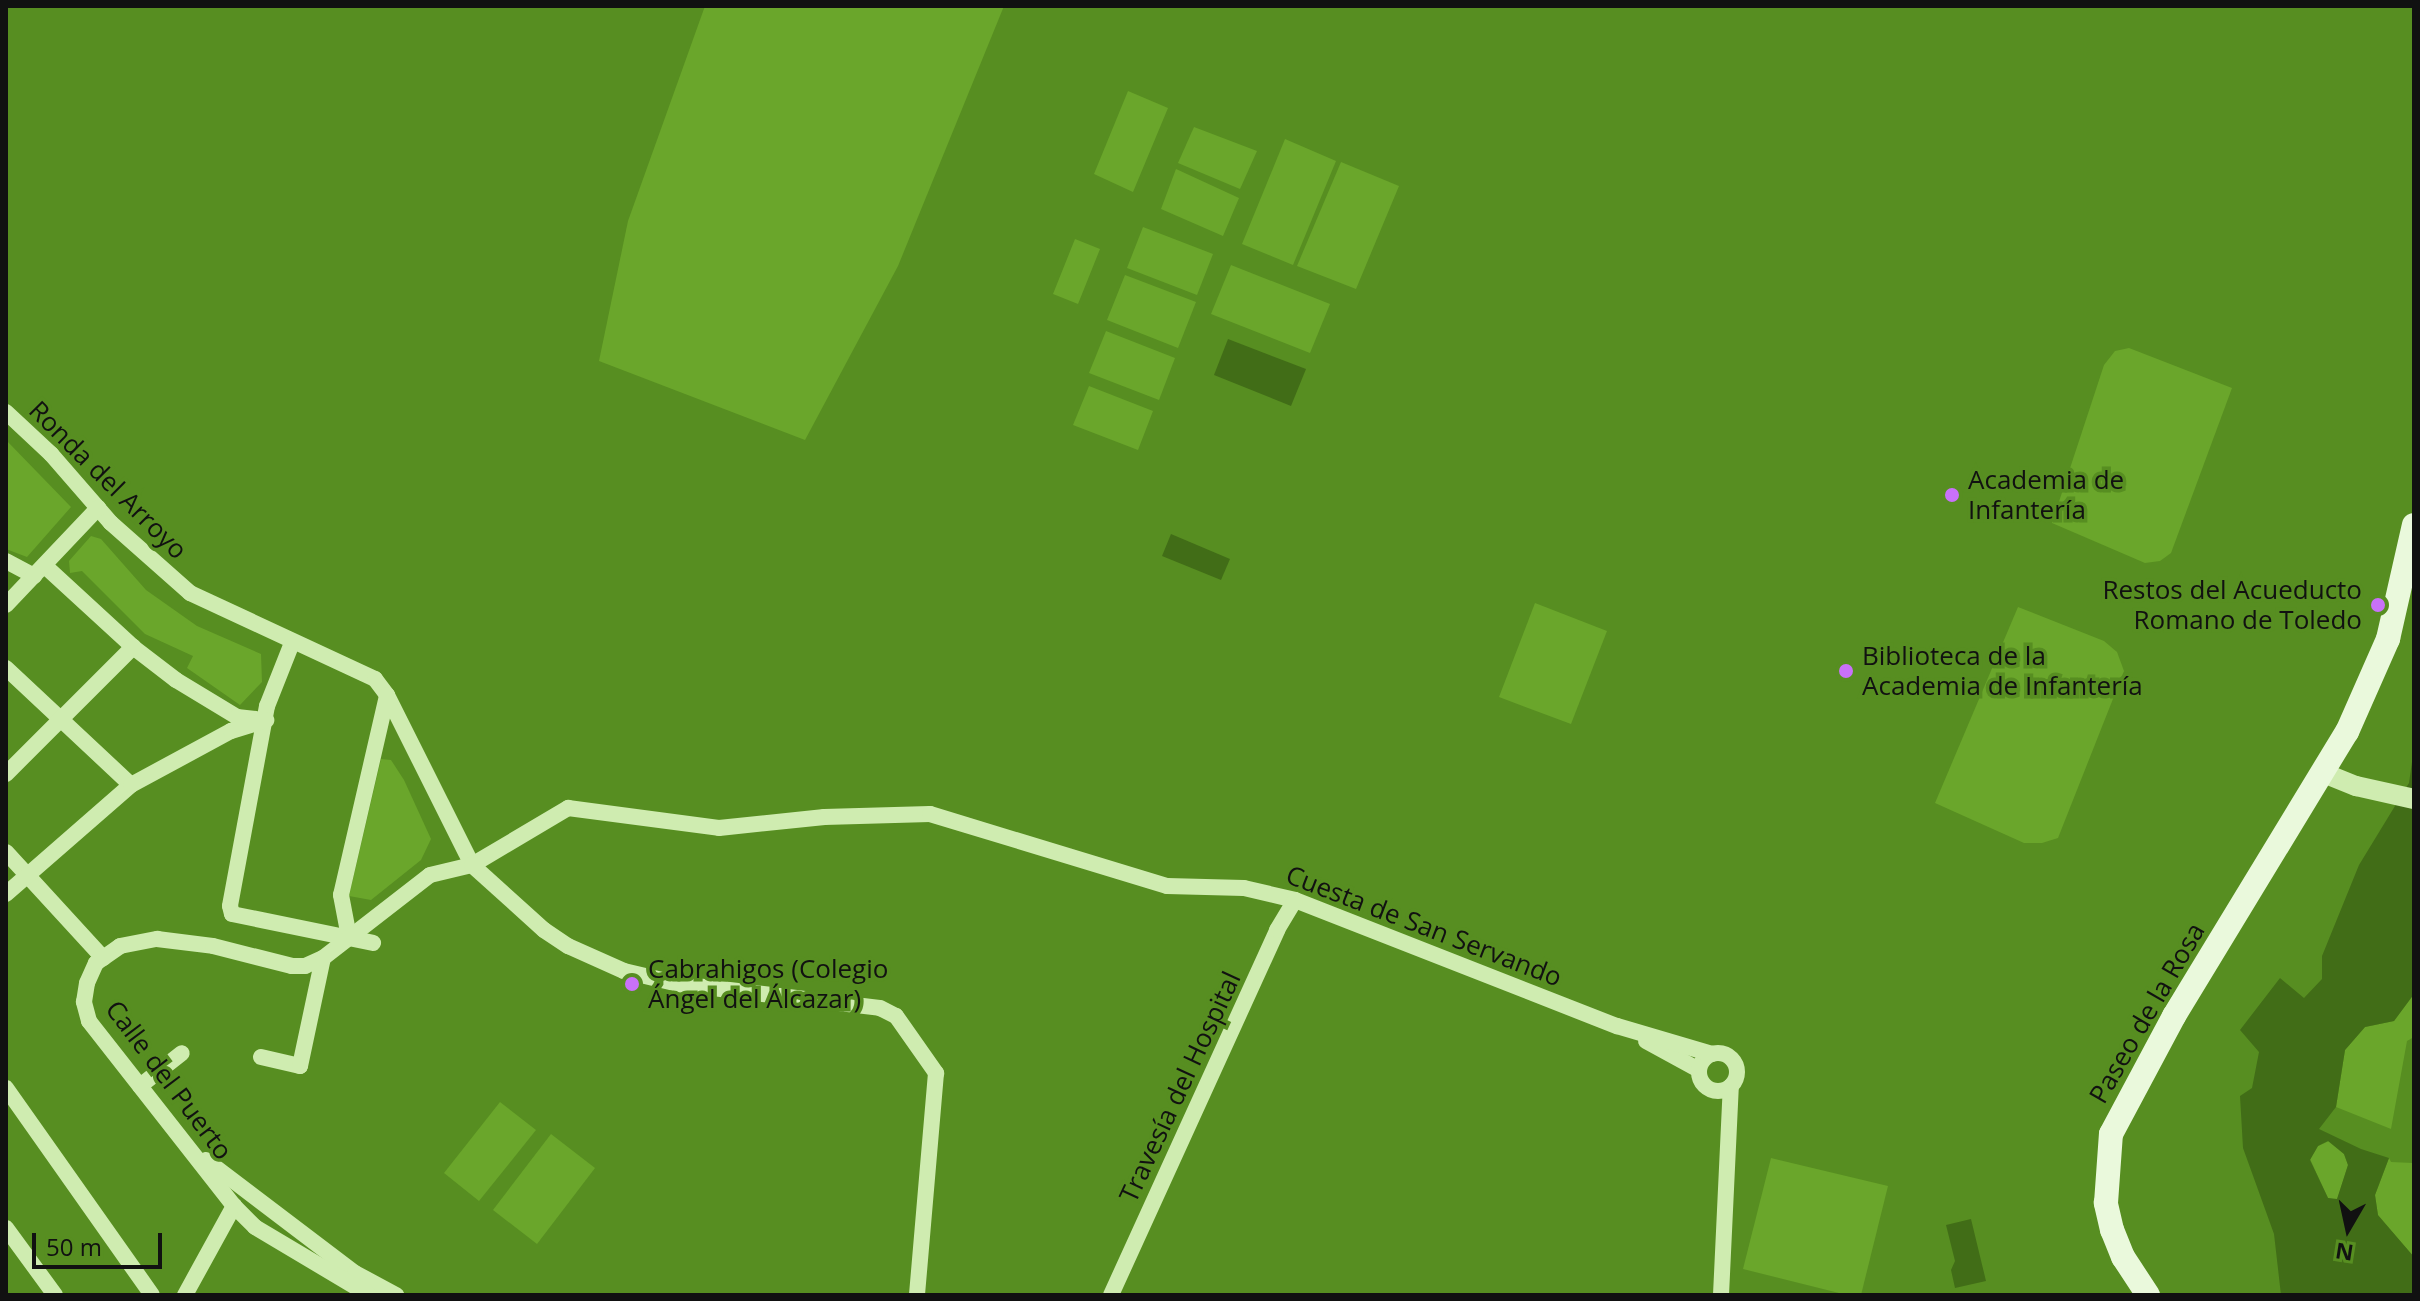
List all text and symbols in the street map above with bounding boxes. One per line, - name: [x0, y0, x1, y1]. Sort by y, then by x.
- street label: Ronda del Arroyo: [23, 395, 193, 565]
- place label: Academia de Infantería: [1968, 464, 2124, 526]
- marker: Academia de Infantería: [1943, 486, 1961, 504]
- place label: Restos del Acueducto Romano de Toledo: [2102, 574, 2362, 636]
- marker: Restos del Acueducto Romano de Toledo: [2369, 596, 2387, 614]
- place label: Biblioteca de la Academia de Infantería: [1862, 640, 2143, 702]
- marker: Biblioteca de la Academia de Infantería: [1837, 662, 1855, 680]
- street label: Cuesta de San Servando: [1282, 859, 1566, 993]
- street label: Paseo de la Rosa: [2083, 917, 2211, 1109]
- place label: Cabrahigos (Colegio Ángel del Álcazar): [648, 953, 888, 1014]
- street label: Travesía del Hospital: [1113, 967, 1247, 1207]
- marker: Cabrahigos (Colegio Ángel del Álcazar): [623, 975, 641, 993]
- street label: Calle del Puerto: [99, 994, 239, 1166]
- north arrow: [2308, 1189, 2388, 1269]
- scale bar: [36, 1217, 166, 1267]
- text: 50 m: [46, 1230, 102, 1263]
- text: N: [2333, 1236, 2355, 1269]

